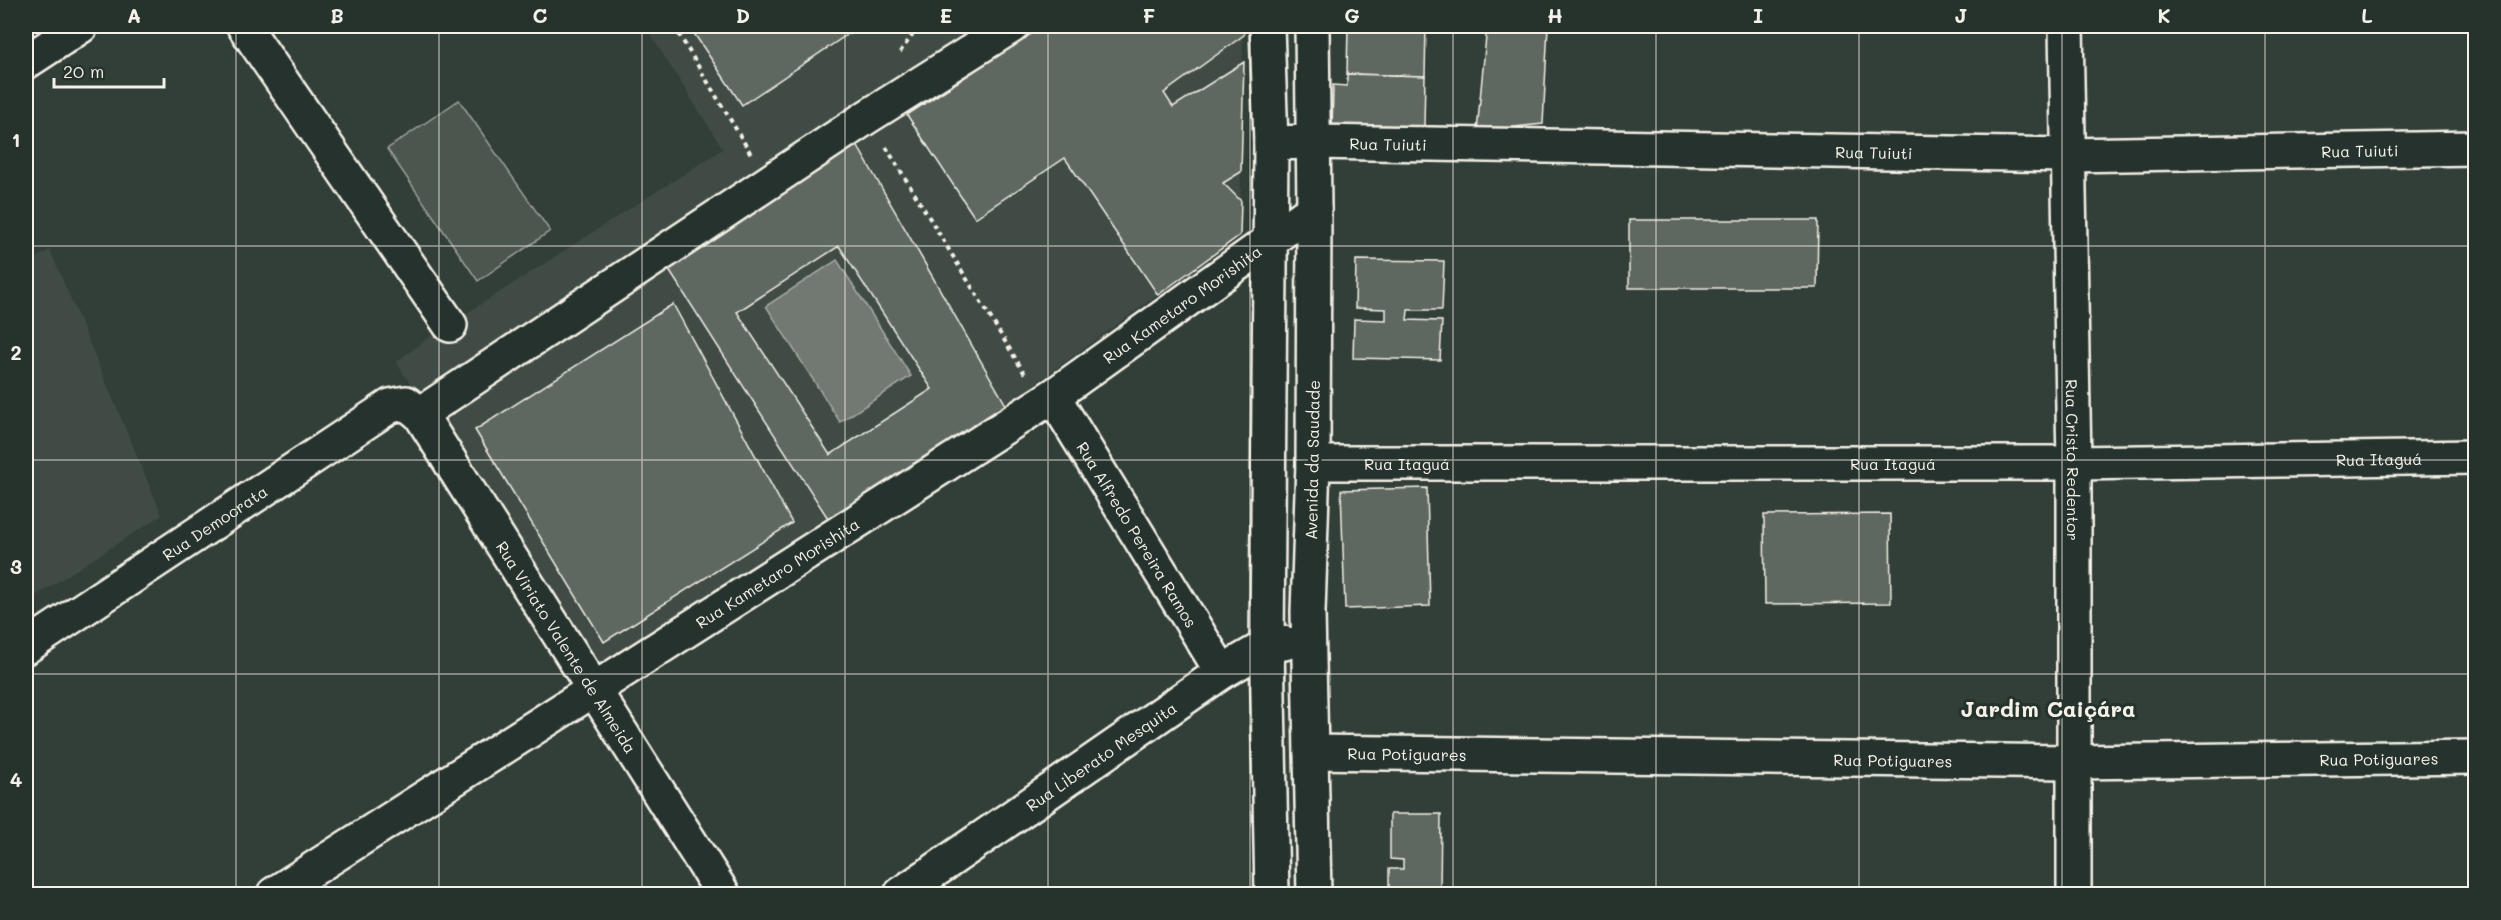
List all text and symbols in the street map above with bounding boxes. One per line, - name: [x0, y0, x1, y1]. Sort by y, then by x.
- text: A: [127, 2, 141, 28]
- text: B: [330, 2, 344, 28]
- text: C: [533, 2, 548, 28]
- text: D: [736, 2, 750, 28]
- text: E: [940, 2, 952, 28]
- text: F: [1143, 2, 1156, 28]
- text: G: [1344, 2, 1360, 28]
- text: H: [1547, 2, 1563, 28]
- text: I: [1753, 2, 1763, 28]
- text: J: [1954, 2, 1968, 28]
- text: K: [2157, 2, 2171, 28]
- text: L: [2361, 2, 2373, 28]
- scale bar: [54, 51, 164, 89]
- text: 20 m: [63, 59, 104, 83]
- text: 1: [12, 126, 20, 152]
- street label: Rua Tuiuti: [1349, 132, 1427, 154]
- street label: Rua Tuiuti: [2321, 139, 2399, 161]
- street label: Rua Tuiuti: [1835, 141, 1913, 163]
- street label: Rua Kametaro Morishita: [1098, 240, 1265, 368]
- text: 2: [10, 339, 22, 365]
- street label: Rua Cristo Redentor: [2062, 379, 2085, 541]
- street label: Avenida da Saudade: [1300, 380, 1324, 540]
- street label: Rua Alfredo Pereira Ramos: [1073, 437, 1202, 631]
- street label: Rua Itaguá: [2336, 447, 2422, 470]
- street label: Rua Itaguá: [1364, 453, 1450, 474]
- street label: Rua Itaguá: [1850, 453, 1936, 474]
- street label: Rua Democrata: [158, 480, 271, 565]
- street label: Rua Kametaro Morishita: [691, 512, 863, 632]
- street label: Rua Viriato Valente de Almeida: [492, 537, 642, 757]
- text: 3: [10, 553, 22, 579]
- district label: Jardim Caiçára: [1960, 694, 2136, 723]
- street label: Rua Liberato Mesquita: [1021, 696, 1180, 815]
- street label: Rua Potiguares: [1347, 742, 1467, 765]
- street label: Rua Potiguares: [2319, 747, 2439, 769]
- street label: Rua Potiguares: [1833, 748, 1953, 771]
- text: 4: [10, 766, 23, 792]

